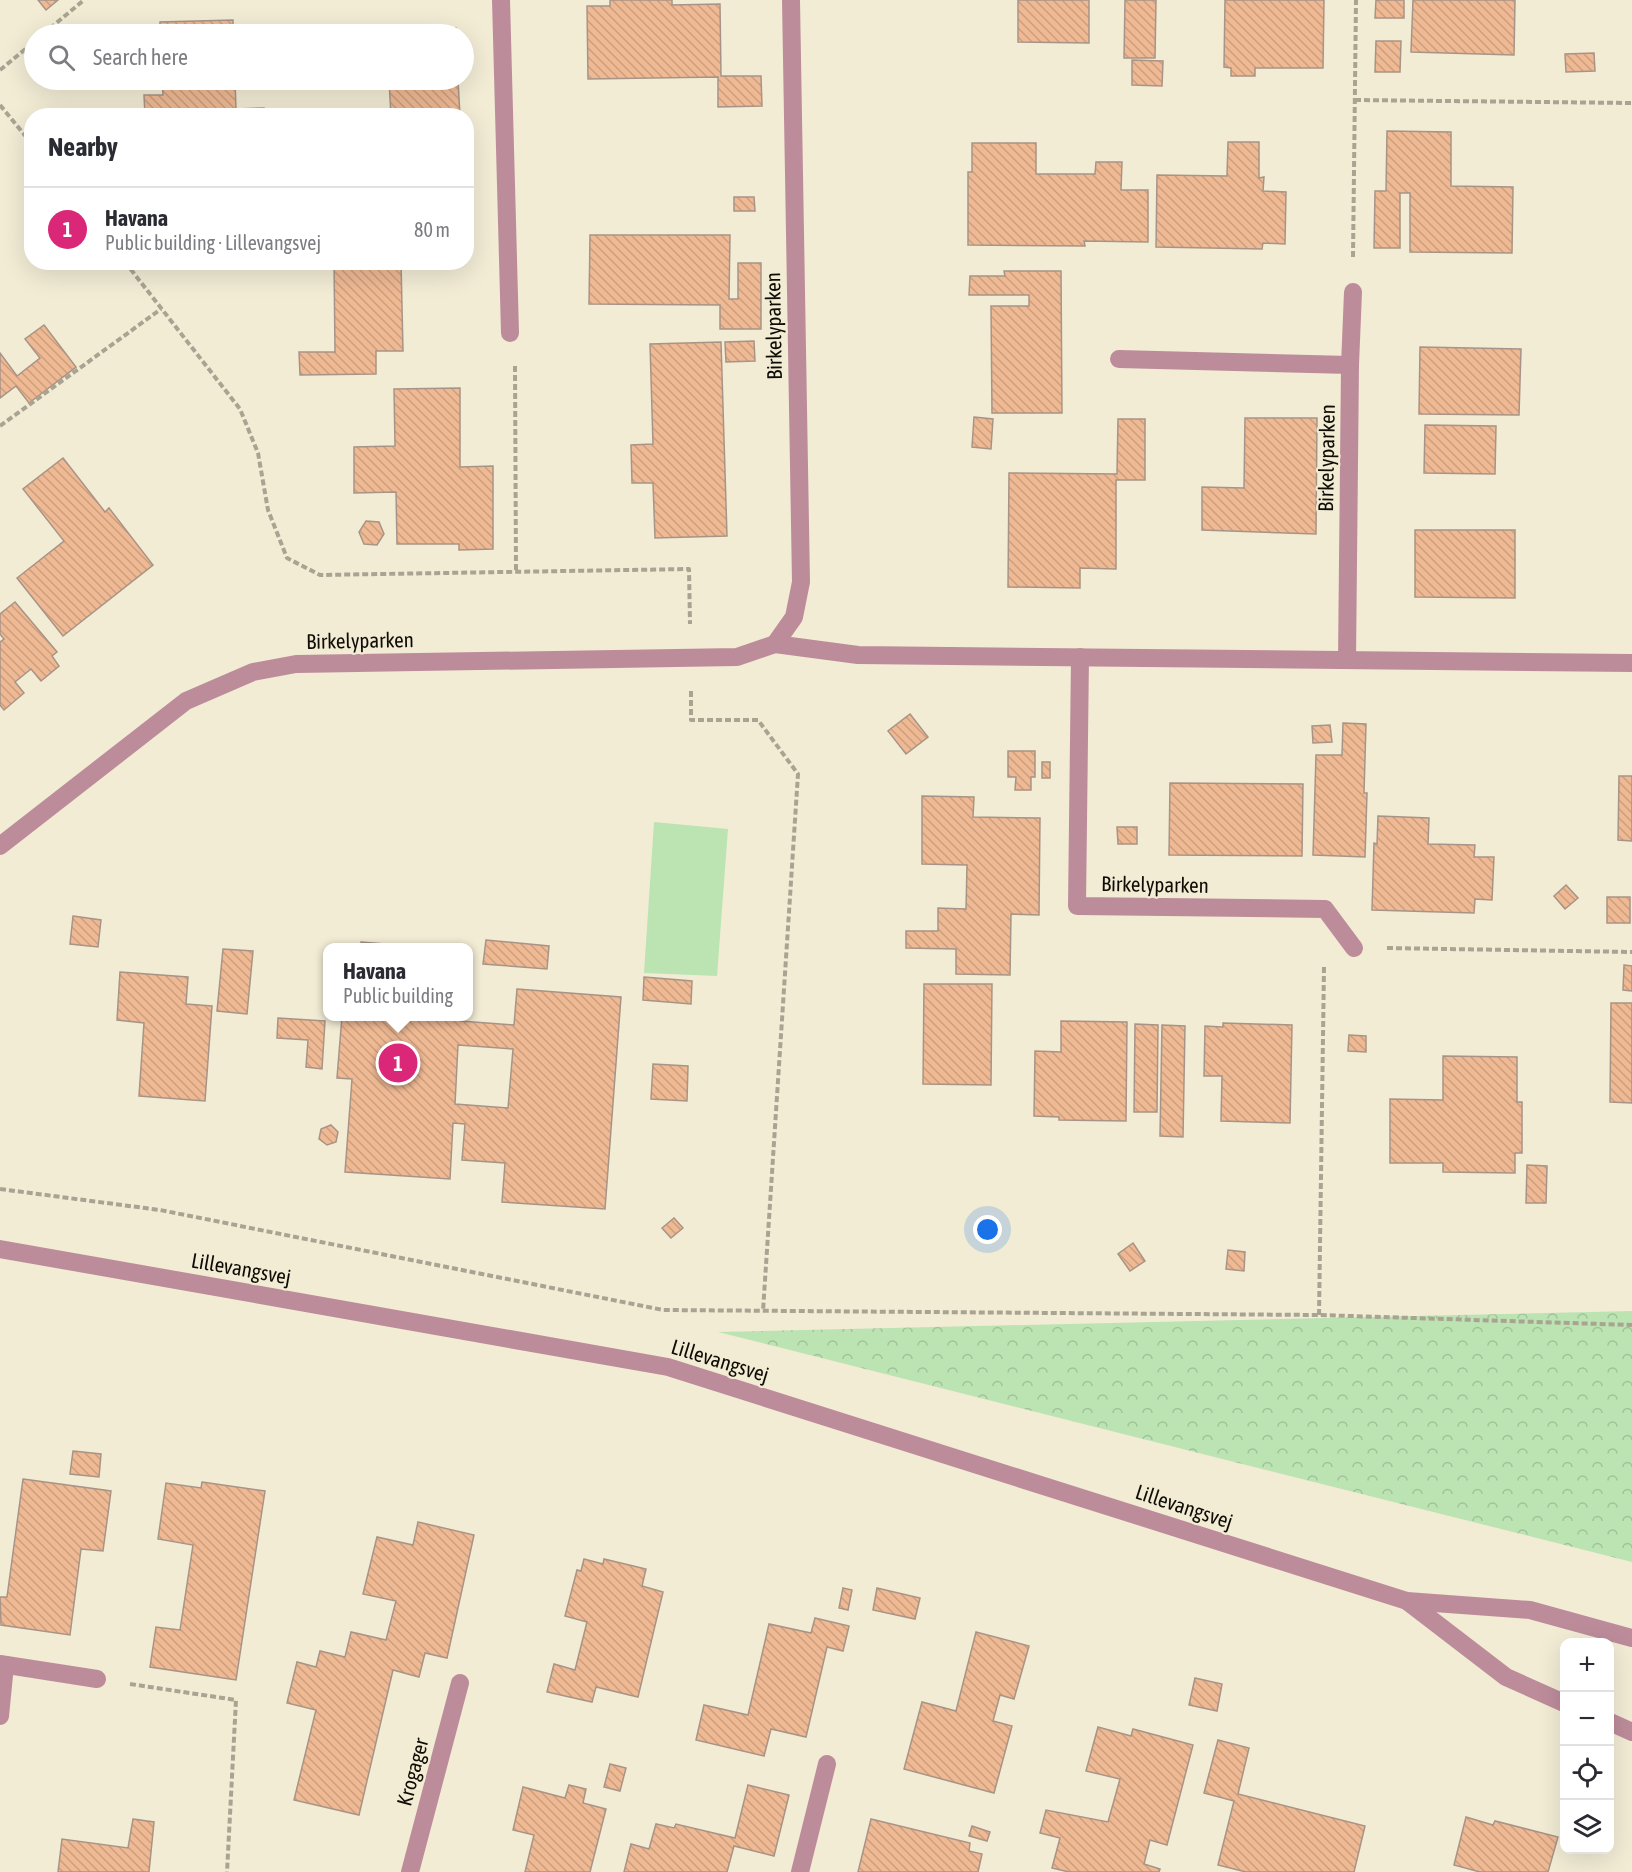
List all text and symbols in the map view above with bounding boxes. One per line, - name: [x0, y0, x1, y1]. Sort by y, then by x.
- search box: [24, 24, 474, 90]
- icon: search: [45, 41, 78, 74]
- text: Search here: [93, 44, 188, 70]
- text: Nearby: [48, 132, 118, 162]
- text: Havana: [105, 205, 168, 231]
- text: 1: [63, 218, 72, 241]
- text: 80 m: [414, 218, 450, 241]
- text: Public building · Lillevangsvej: [105, 231, 321, 254]
- street label: Birkelyparken: [760, 272, 786, 380]
- street label: Birkelyparken: [1313, 404, 1339, 512]
- street label: Birkelyparken: [306, 627, 414, 653]
- street label: Birkelyparken: [1101, 871, 1209, 897]
- popup: [323, 943, 473, 1021]
- text: Havana: [343, 958, 406, 984]
- text: Public building: [343, 984, 453, 1007]
- pin: 1: [378, 1040, 418, 1086]
- your location: [973, 1215, 1002, 1244]
- street label: Lillevangsvej: [189, 1247, 293, 1289]
- street label: Lillevangsvej: [669, 1334, 772, 1386]
- street label: Lillevangsvej: [1133, 1479, 1236, 1533]
- map controls: [1560, 1638, 1614, 1854]
- button: +: [1560, 1638, 1614, 1692]
- button: −: [1560, 1692, 1614, 1746]
- street label: Krogager: [392, 1735, 433, 1808]
- button: locate: [1560, 1746, 1614, 1800]
- button: layers: [1560, 1800, 1614, 1854]

